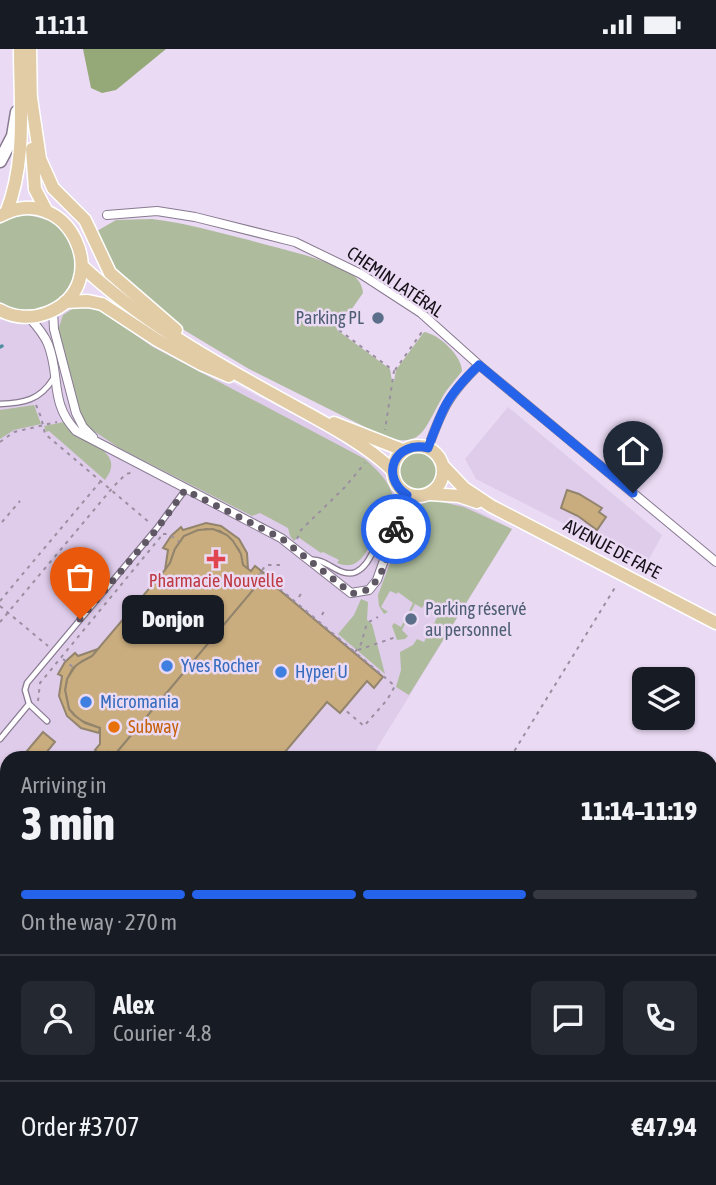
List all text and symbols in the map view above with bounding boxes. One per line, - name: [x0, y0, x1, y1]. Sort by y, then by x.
- text: 11:11: [35, 10, 89, 40]
- street label: CHEMIN LATÉRAL: [343, 242, 447, 321]
- place label: Parking PL: [296, 307, 364, 328]
- marker: Parking PL: [370, 310, 386, 326]
- pin: [603, 421, 663, 493]
- icon: home: [614, 432, 652, 470]
- courier: [361, 494, 431, 564]
- icon: bike: [377, 510, 415, 548]
- street label: AVENUE DE FAFE: [560, 514, 665, 583]
- pin: [50, 547, 110, 619]
- marker: Pharmacie Nouvelle: [208, 551, 224, 567]
- icon: bag: [61, 558, 99, 596]
- place label: Pharmacie Nouvelle: [149, 570, 283, 591]
- callout: Donjon: [122, 595, 224, 643]
- place label: Parking réservé au personnel: [425, 598, 526, 640]
- text: Donjon: [142, 606, 204, 632]
- marker: Parking réservé au personnel: [403, 611, 419, 627]
- place label: Yves Rocher: [181, 655, 260, 676]
- marker: Yves Rocher: [159, 658, 175, 674]
- place label: Hyper U: [295, 661, 348, 682]
- marker: Hyper U: [273, 664, 289, 680]
- map controls: [632, 667, 695, 730]
- button: layers: [632, 667, 695, 730]
- place label: Micromania: [100, 691, 179, 712]
- marker: Micromania: [78, 694, 94, 710]
- place label: Subway: [128, 716, 179, 737]
- marker: Subway: [106, 719, 122, 735]
- text: Arriving in: [21, 772, 107, 798]
- text: 11:14–11:19: [581, 796, 697, 826]
- text: 3 min: [21, 797, 115, 850]
- text: On the way · 270 m: [21, 909, 177, 935]
- button: person: [21, 981, 95, 1055]
- button: chat: [531, 981, 605, 1055]
- button: phone: [623, 981, 697, 1055]
- text: Alex: [113, 990, 154, 1020]
- text: Courier · 4.8: [113, 1020, 212, 1046]
- text: Order #3707: [21, 1112, 140, 1142]
- text: €47.94: [632, 1112, 697, 1142]

